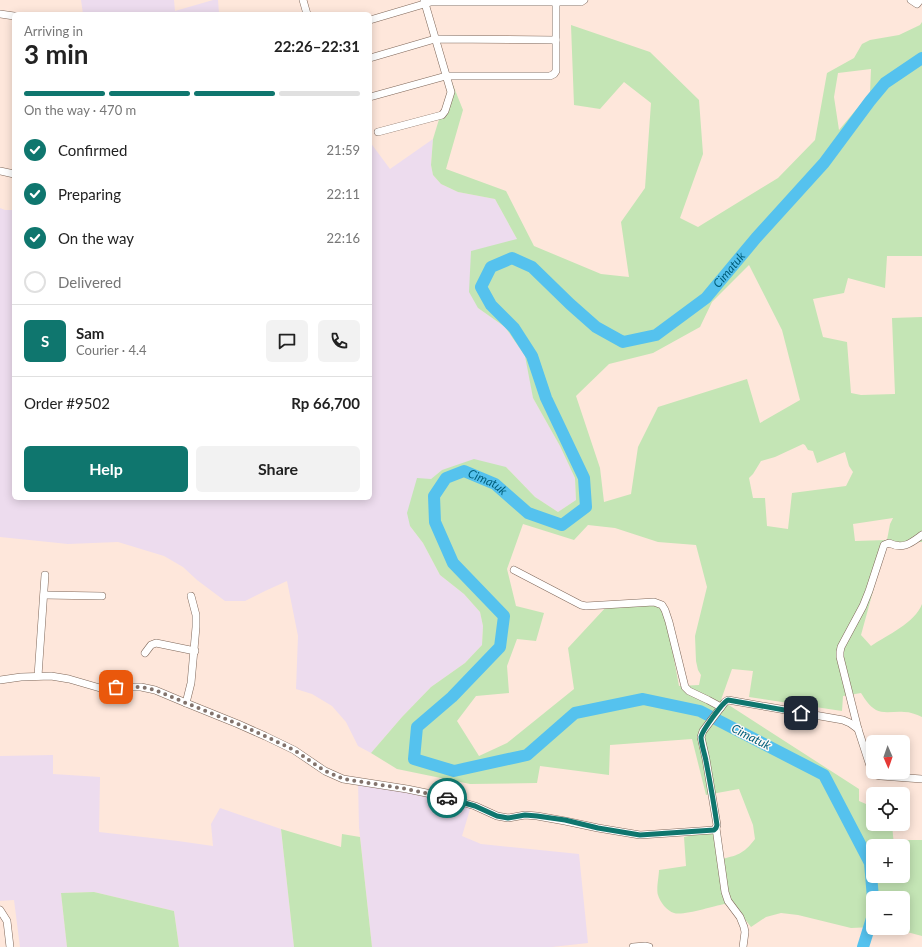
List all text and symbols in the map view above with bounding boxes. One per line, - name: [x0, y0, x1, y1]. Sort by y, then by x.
- text: Arriving in: [24, 23, 83, 39]
- text: 22:26–22:31: [274, 37, 360, 55]
- text: 3 min: [24, 38, 88, 70]
- text: On the way · 470 m: [24, 102, 136, 118]
- icon: check: [24, 139, 46, 161]
- text: Confirmed: [58, 141, 127, 159]
- text: 21:59: [327, 142, 360, 158]
- icon: check: [24, 183, 46, 205]
- text: Preparing: [58, 185, 121, 203]
- text: 22:11: [327, 186, 360, 202]
- icon: check: [24, 227, 46, 249]
- text: On the way: [58, 229, 134, 247]
- text: 22:16: [327, 230, 360, 246]
- water label: Cimatuk: [710, 249, 748, 291]
- text: Delivered: [58, 273, 121, 291]
- button: chat: [266, 320, 308, 362]
- button: phone: [318, 320, 360, 362]
- text: Sam: [76, 324, 104, 342]
- text: S: [41, 332, 49, 350]
- text: Courier · 4.4: [76, 342, 147, 358]
- text: Order #9502: [24, 394, 110, 412]
- text: Rp 66,700: [291, 394, 360, 412]
- button: Help: [24, 446, 188, 492]
- button: Share: [196, 446, 360, 492]
- water label: Cimatuk: [466, 466, 511, 498]
- pin: [99, 670, 133, 704]
- icon: bag: [105, 676, 127, 698]
- pin: [784, 696, 818, 730]
- icon: home: [790, 702, 812, 724]
- water label: Cimatuk: [729, 720, 774, 753]
- north arrow: [866, 735, 910, 779]
- map controls: [866, 735, 910, 935]
- courier: [427, 778, 467, 818]
- icon: car: [436, 787, 458, 809]
- button: locate: [866, 787, 910, 831]
- button: +: [866, 839, 910, 883]
- button: −: [866, 891, 910, 935]

